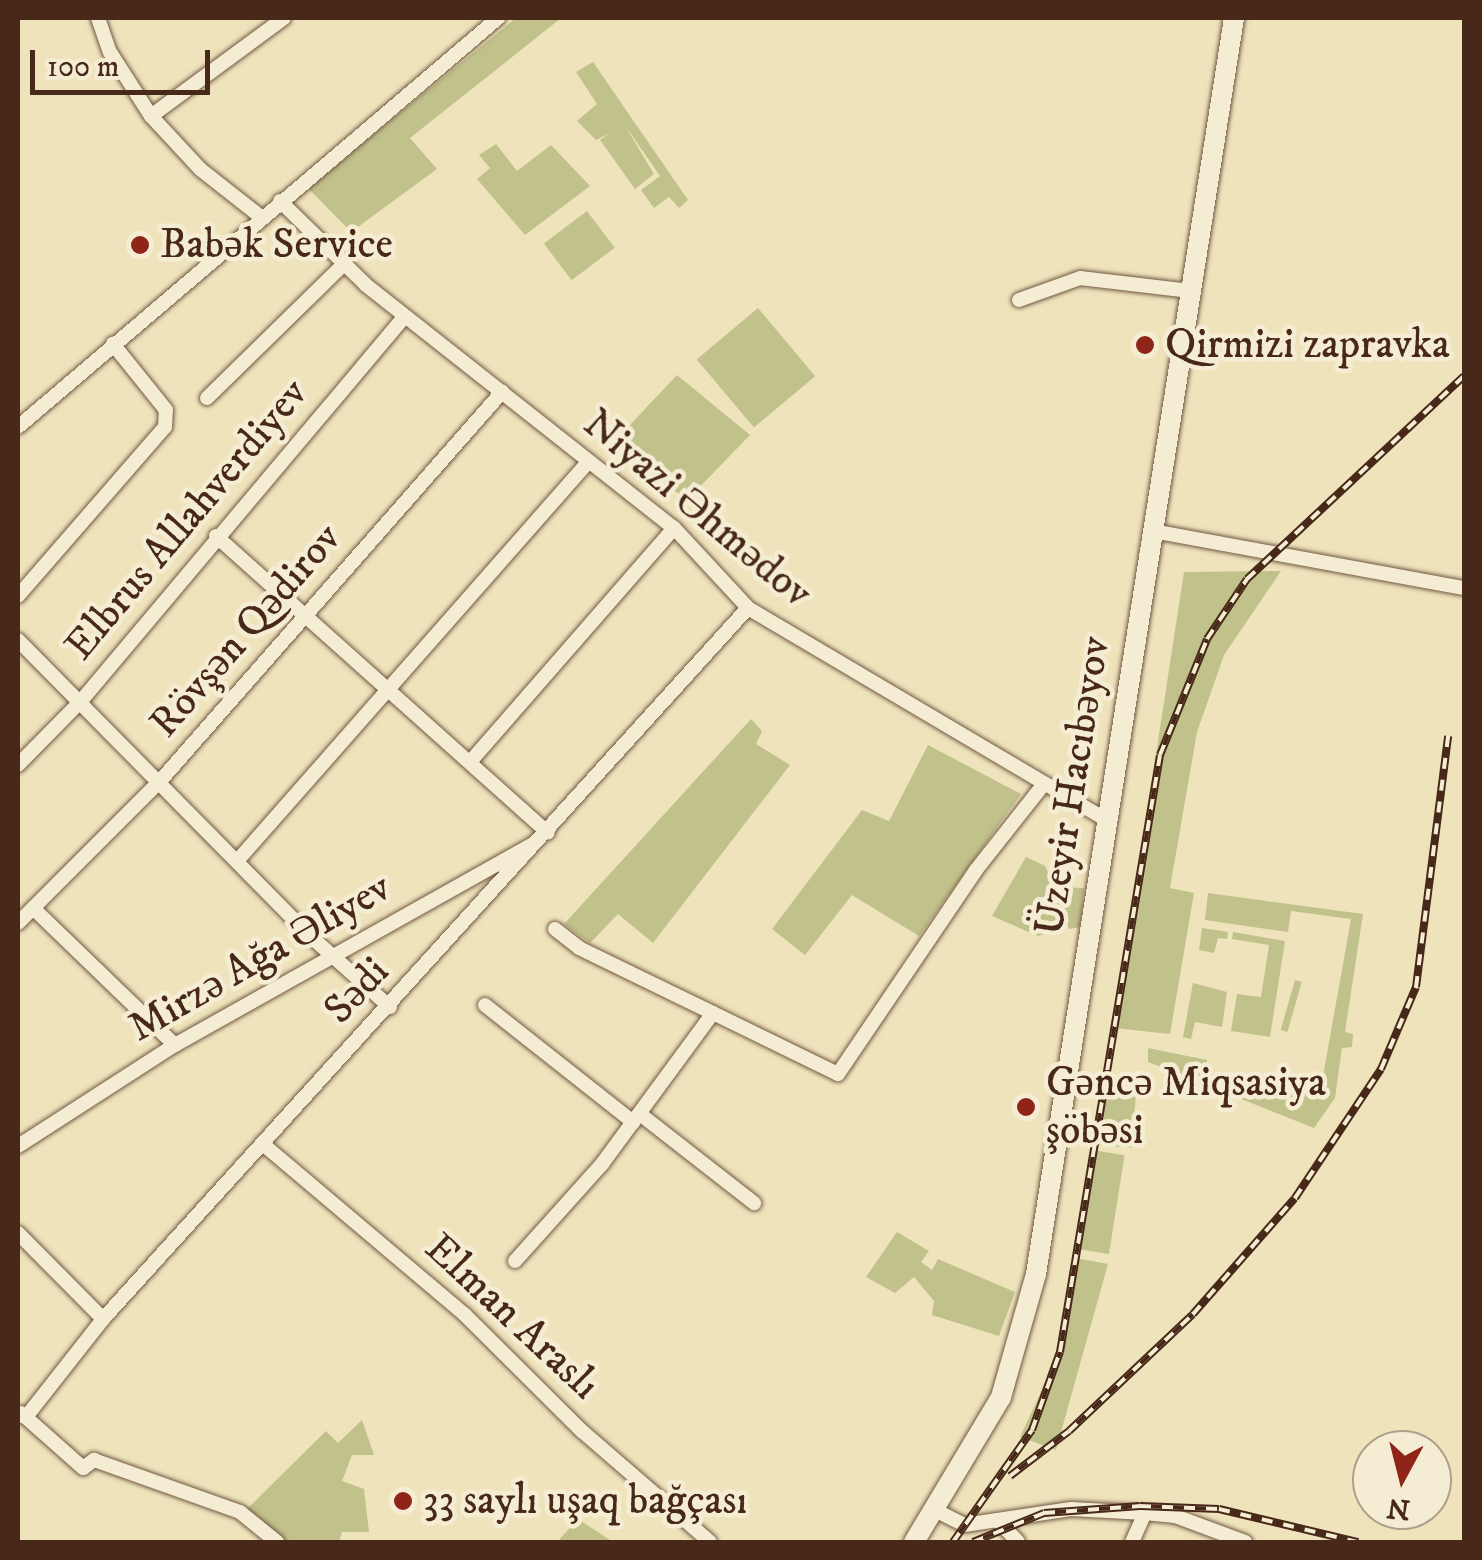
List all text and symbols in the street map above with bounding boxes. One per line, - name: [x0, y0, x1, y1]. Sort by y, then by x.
- scale bar: [35, 30, 215, 92]
- text: 100 m: [47, 49, 119, 86]
- place label: Babək Service: [160, 220, 393, 270]
- marker: Babək Service: [129, 234, 151, 256]
- place label: Qirmizi zapravka: [1165, 320, 1450, 370]
- marker: Qirmizi zapravka: [1134, 334, 1156, 356]
- street label: Elbrus Allahverdiyev: [55, 369, 319, 671]
- street label: Niyazi Əhmədov: [573, 399, 821, 619]
- street label: Rövşən Qədirov: [140, 514, 352, 748]
- street label: Üzeyir Hacıbəyov: [1025, 633, 1121, 939]
- street label: Mirzə Ağa Əliyev: [120, 863, 400, 1053]
- street label: Sədi: [314, 947, 400, 1035]
- place label: Gəncə Miqsasiya şöbəsi: [1046, 1058, 1326, 1156]
- marker: Gəncə Miqsasiya şöbəsi: [1015, 1096, 1037, 1118]
- street label: Elman Araslı: [414, 1223, 610, 1411]
- north arrow: [1352, 1430, 1452, 1530]
- place label: 33 saylı uşaq bağçası: [423, 1476, 747, 1526]
- marker: 33 saylı uşaq bağçası: [392, 1490, 414, 1512]
- text: N: [1385, 1490, 1412, 1527]

